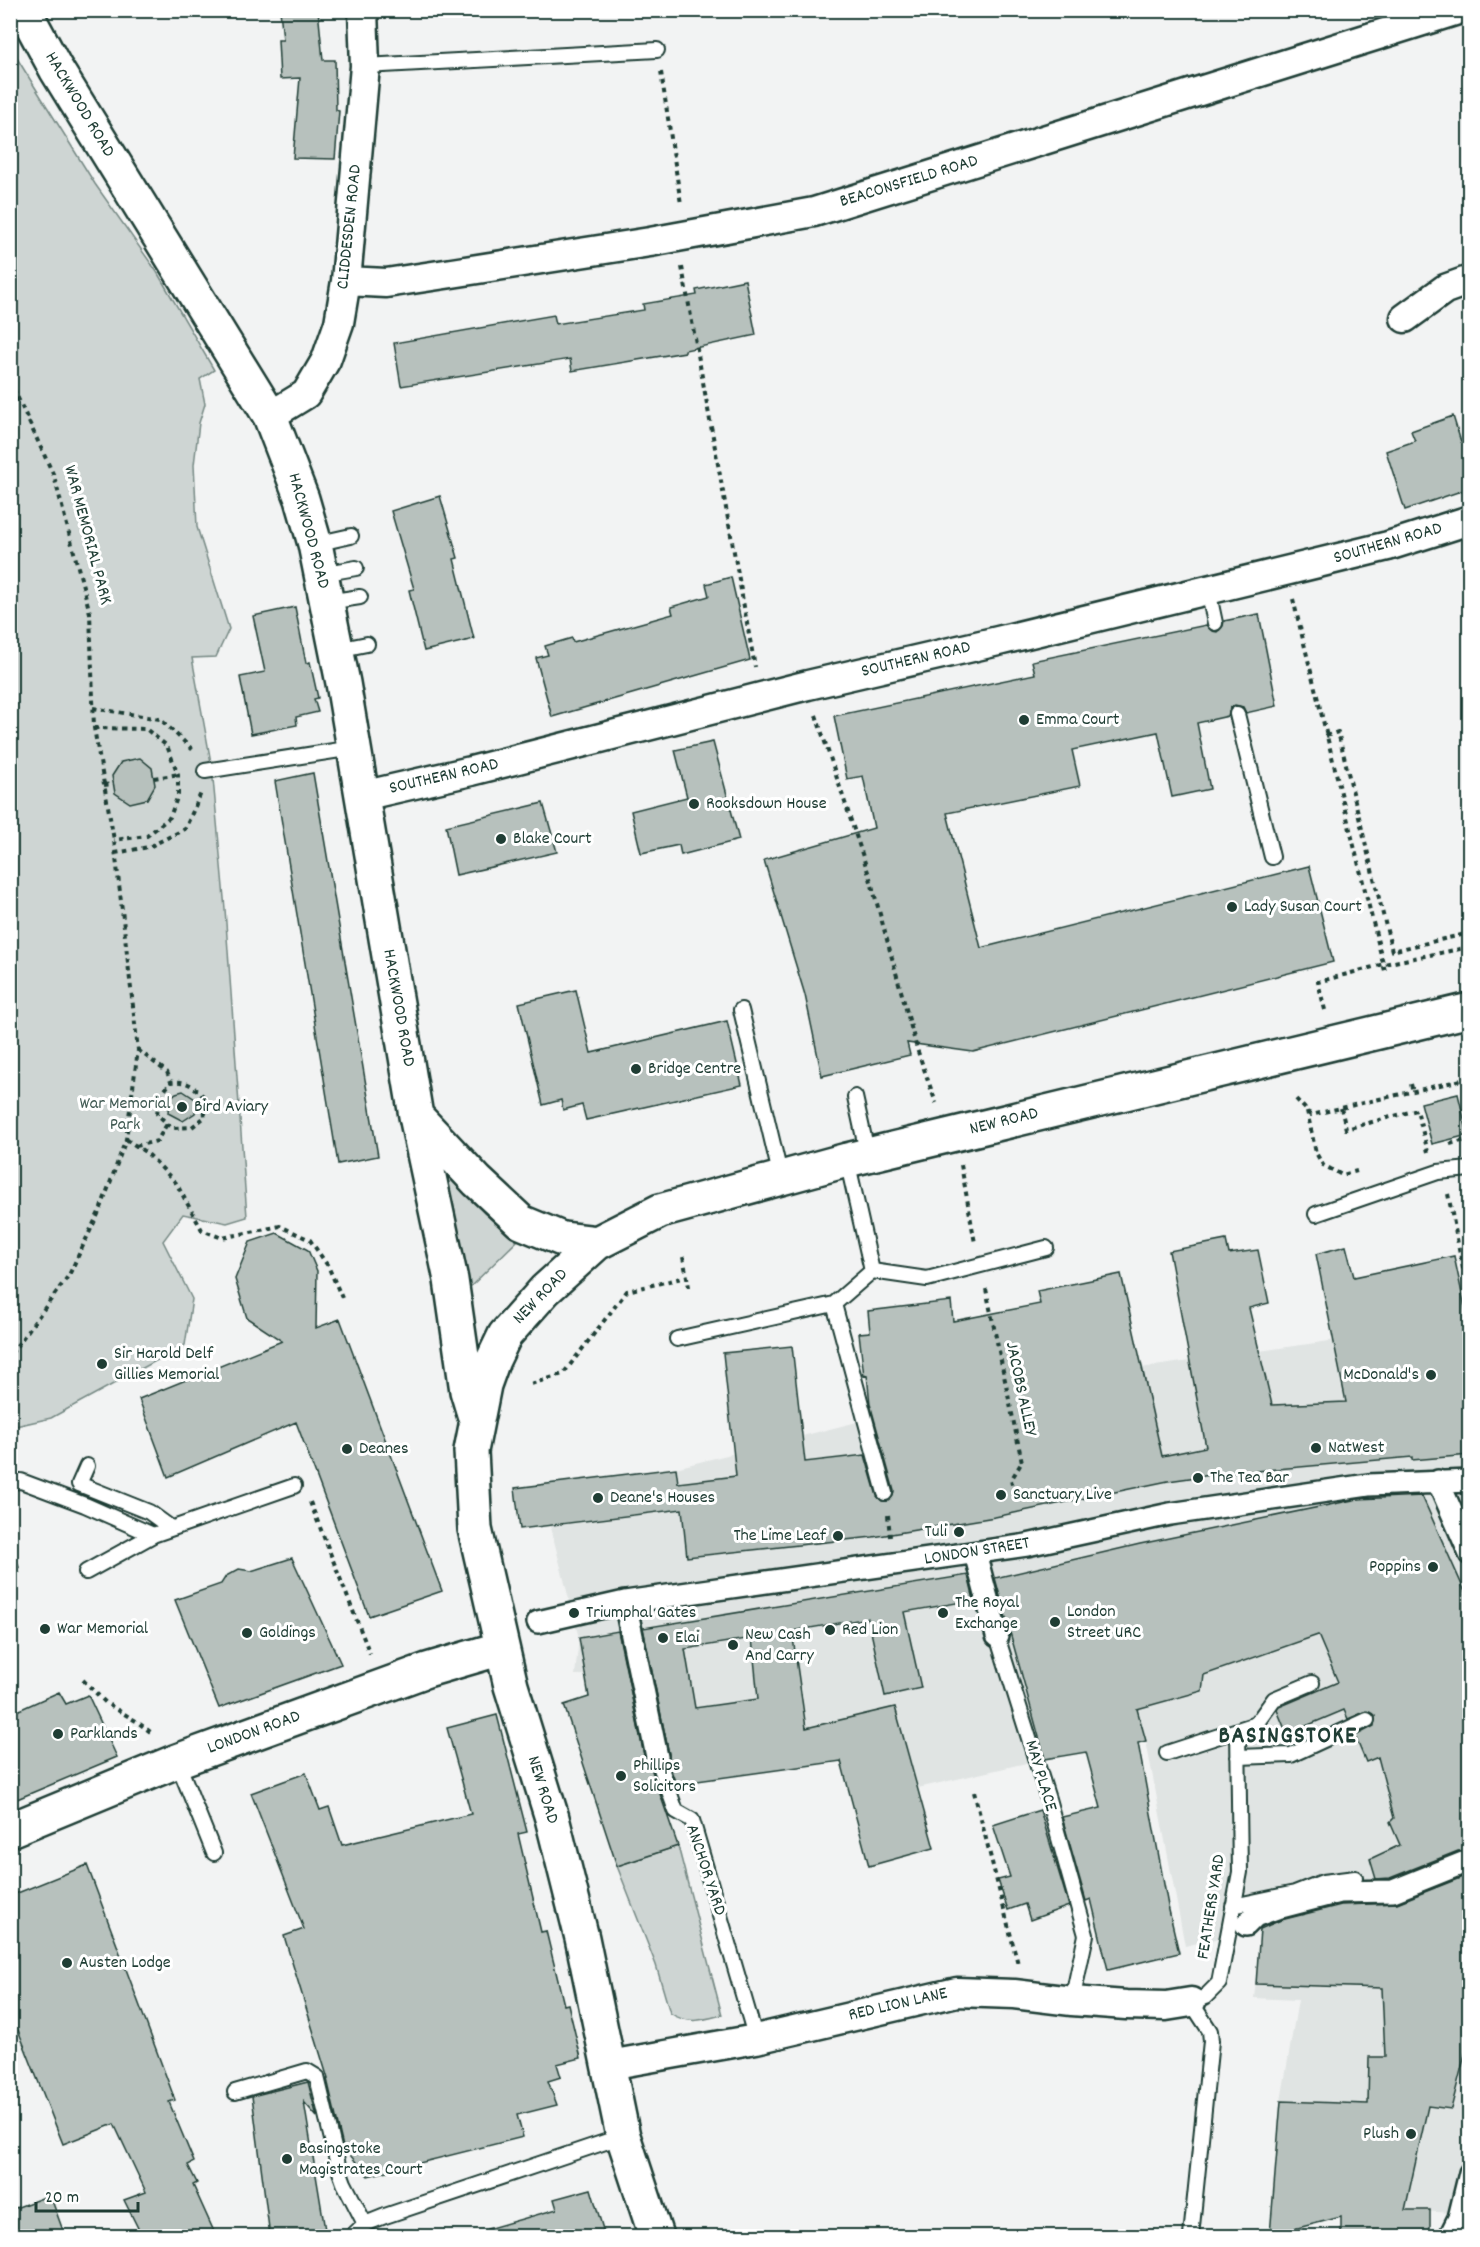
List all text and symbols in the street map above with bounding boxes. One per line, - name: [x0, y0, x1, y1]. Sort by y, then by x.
- street label: HACKWOOD ROAD: [38, 48, 120, 162]
- street label: BEACONSFIELD ROAD: [837, 149, 981, 215]
- street label: CLIDDESDEN ROAD: [331, 163, 369, 291]
- street label: WAR MEMORIAL PARK: [56, 463, 118, 607]
- street label: HACKWOOD ROAD: [281, 470, 335, 592]
- street label: SOUTHERN ROAD: [1331, 517, 1445, 571]
- street label: SOUTHERN ROAD: [859, 635, 973, 685]
- place label: Emma Court: [1036, 708, 1120, 733]
- marker: Emma Court: [1017, 713, 1031, 727]
- street label: SOUTHERN ROAD: [387, 752, 501, 802]
- place label: Rooksdown House: [706, 792, 827, 817]
- marker: Rooksdown House: [687, 797, 701, 811]
- place label: Blake Court: [513, 827, 592, 852]
- marker: Blake Court: [494, 832, 508, 846]
- place label: Lady Susan Court: [1244, 895, 1362, 920]
- marker: Lady Susan Court: [1225, 900, 1239, 914]
- street label: HACKWOOD ROAD: [375, 947, 421, 1069]
- place label: Bridge Centre: [648, 1057, 741, 1082]
- marker: Bridge Centre: [629, 1062, 643, 1076]
- park label: War Memorial Park: [79, 1092, 171, 1138]
- place label: Bird Aviary: [194, 1095, 269, 1120]
- marker: Bird Aviary: [175, 1100, 189, 1114]
- street label: NEW ROAD: [967, 1101, 1041, 1143]
- street label: NEW ROAD: [508, 1263, 574, 1331]
- street label: JACOBS ALLEY: [998, 1340, 1042, 1440]
- place label: Sir Harold Delf Gillies Memorial: [114, 1342, 220, 1388]
- marker: Sir Harold Delf Gillies Memorial: [95, 1357, 109, 1371]
- place label: McDonald's: [1343, 1363, 1419, 1388]
- marker: McDonald's: [1424, 1368, 1438, 1382]
- place label: NatWest: [1328, 1436, 1385, 1461]
- place label: Deanes: [359, 1437, 408, 1462]
- marker: NatWest: [1309, 1441, 1323, 1455]
- marker: Deanes: [340, 1442, 354, 1456]
- place label: The Tea Bar: [1210, 1466, 1289, 1491]
- marker: The Tea Bar: [1191, 1471, 1205, 1485]
- place label: Sanctuary Live: [1013, 1483, 1112, 1508]
- place label: Deane's Houses: [610, 1486, 715, 1511]
- marker: Sanctuary Live: [994, 1488, 1008, 1502]
- marker: Deane's Houses: [591, 1491, 605, 1505]
- place label: Tuli: [924, 1520, 947, 1545]
- place label: The Lime Leaf: [733, 1524, 827, 1549]
- marker: Tuli: [952, 1525, 966, 1539]
- marker: The Lime Leaf: [831, 1529, 845, 1543]
- street label: LONDON STREET: [922, 1531, 1032, 1573]
- place label: Poppins: [1369, 1555, 1421, 1580]
- marker: Poppins: [1426, 1560, 1440, 1574]
- place label: The Royal Exchange: [955, 1591, 1020, 1637]
- place label: London Street URC: [1067, 1600, 1141, 1646]
- place label: Triumphal Gates: [586, 1601, 696, 1626]
- marker: Triumphal Gates: [567, 1606, 581, 1620]
- marker: The Royal Exchange: [936, 1606, 950, 1620]
- marker: London Street URC: [1048, 1615, 1062, 1629]
- place label: War Memorial: [57, 1617, 149, 1642]
- place label: Red Lion: [842, 1618, 898, 1643]
- place label: Goldings: [259, 1621, 316, 1646]
- marker: War Memorial: [38, 1622, 52, 1636]
- place label: New Cash And Carry: [745, 1623, 814, 1669]
- marker: Red Lion: [823, 1623, 837, 1637]
- marker: Goldings: [240, 1626, 254, 1640]
- place label: Elai: [675, 1626, 699, 1651]
- marker: Elai: [656, 1631, 670, 1645]
- marker: New Cash And Carry: [726, 1638, 740, 1652]
- street label: LONDON ROAD: [204, 1705, 304, 1761]
- district label: BASINGSTOKE: [1219, 1720, 1357, 1754]
- place label: Parklands: [70, 1722, 138, 1747]
- marker: Parklands: [51, 1727, 65, 1741]
- street label: MAY PLACE: [1017, 1737, 1063, 1815]
- street label: NEW ROAD: [520, 1753, 564, 1827]
- place label: Phillips Solicitors: [633, 1754, 696, 1800]
- marker: Phillips Solicitors: [614, 1769, 628, 1783]
- street label: ANCHOR YARD: [679, 1821, 731, 1919]
- street label: FEATHERS YARD: [1191, 1853, 1233, 1961]
- place label: Austen Lodge: [79, 1951, 171, 1976]
- marker: Austen Lodge: [60, 1956, 74, 1970]
- street label: RED LION LANE: [846, 1981, 950, 2029]
- place label: Plush: [1363, 2122, 1399, 2147]
- marker: Plush: [1404, 2127, 1418, 2141]
- place label: Basingstoke Magistrates Court: [299, 2137, 423, 2183]
- marker: Basingstoke Magistrates Court: [280, 2152, 294, 2166]
- scale bar: [36, 2175, 138, 2213]
- text: 20 m: [45, 2186, 79, 2211]

